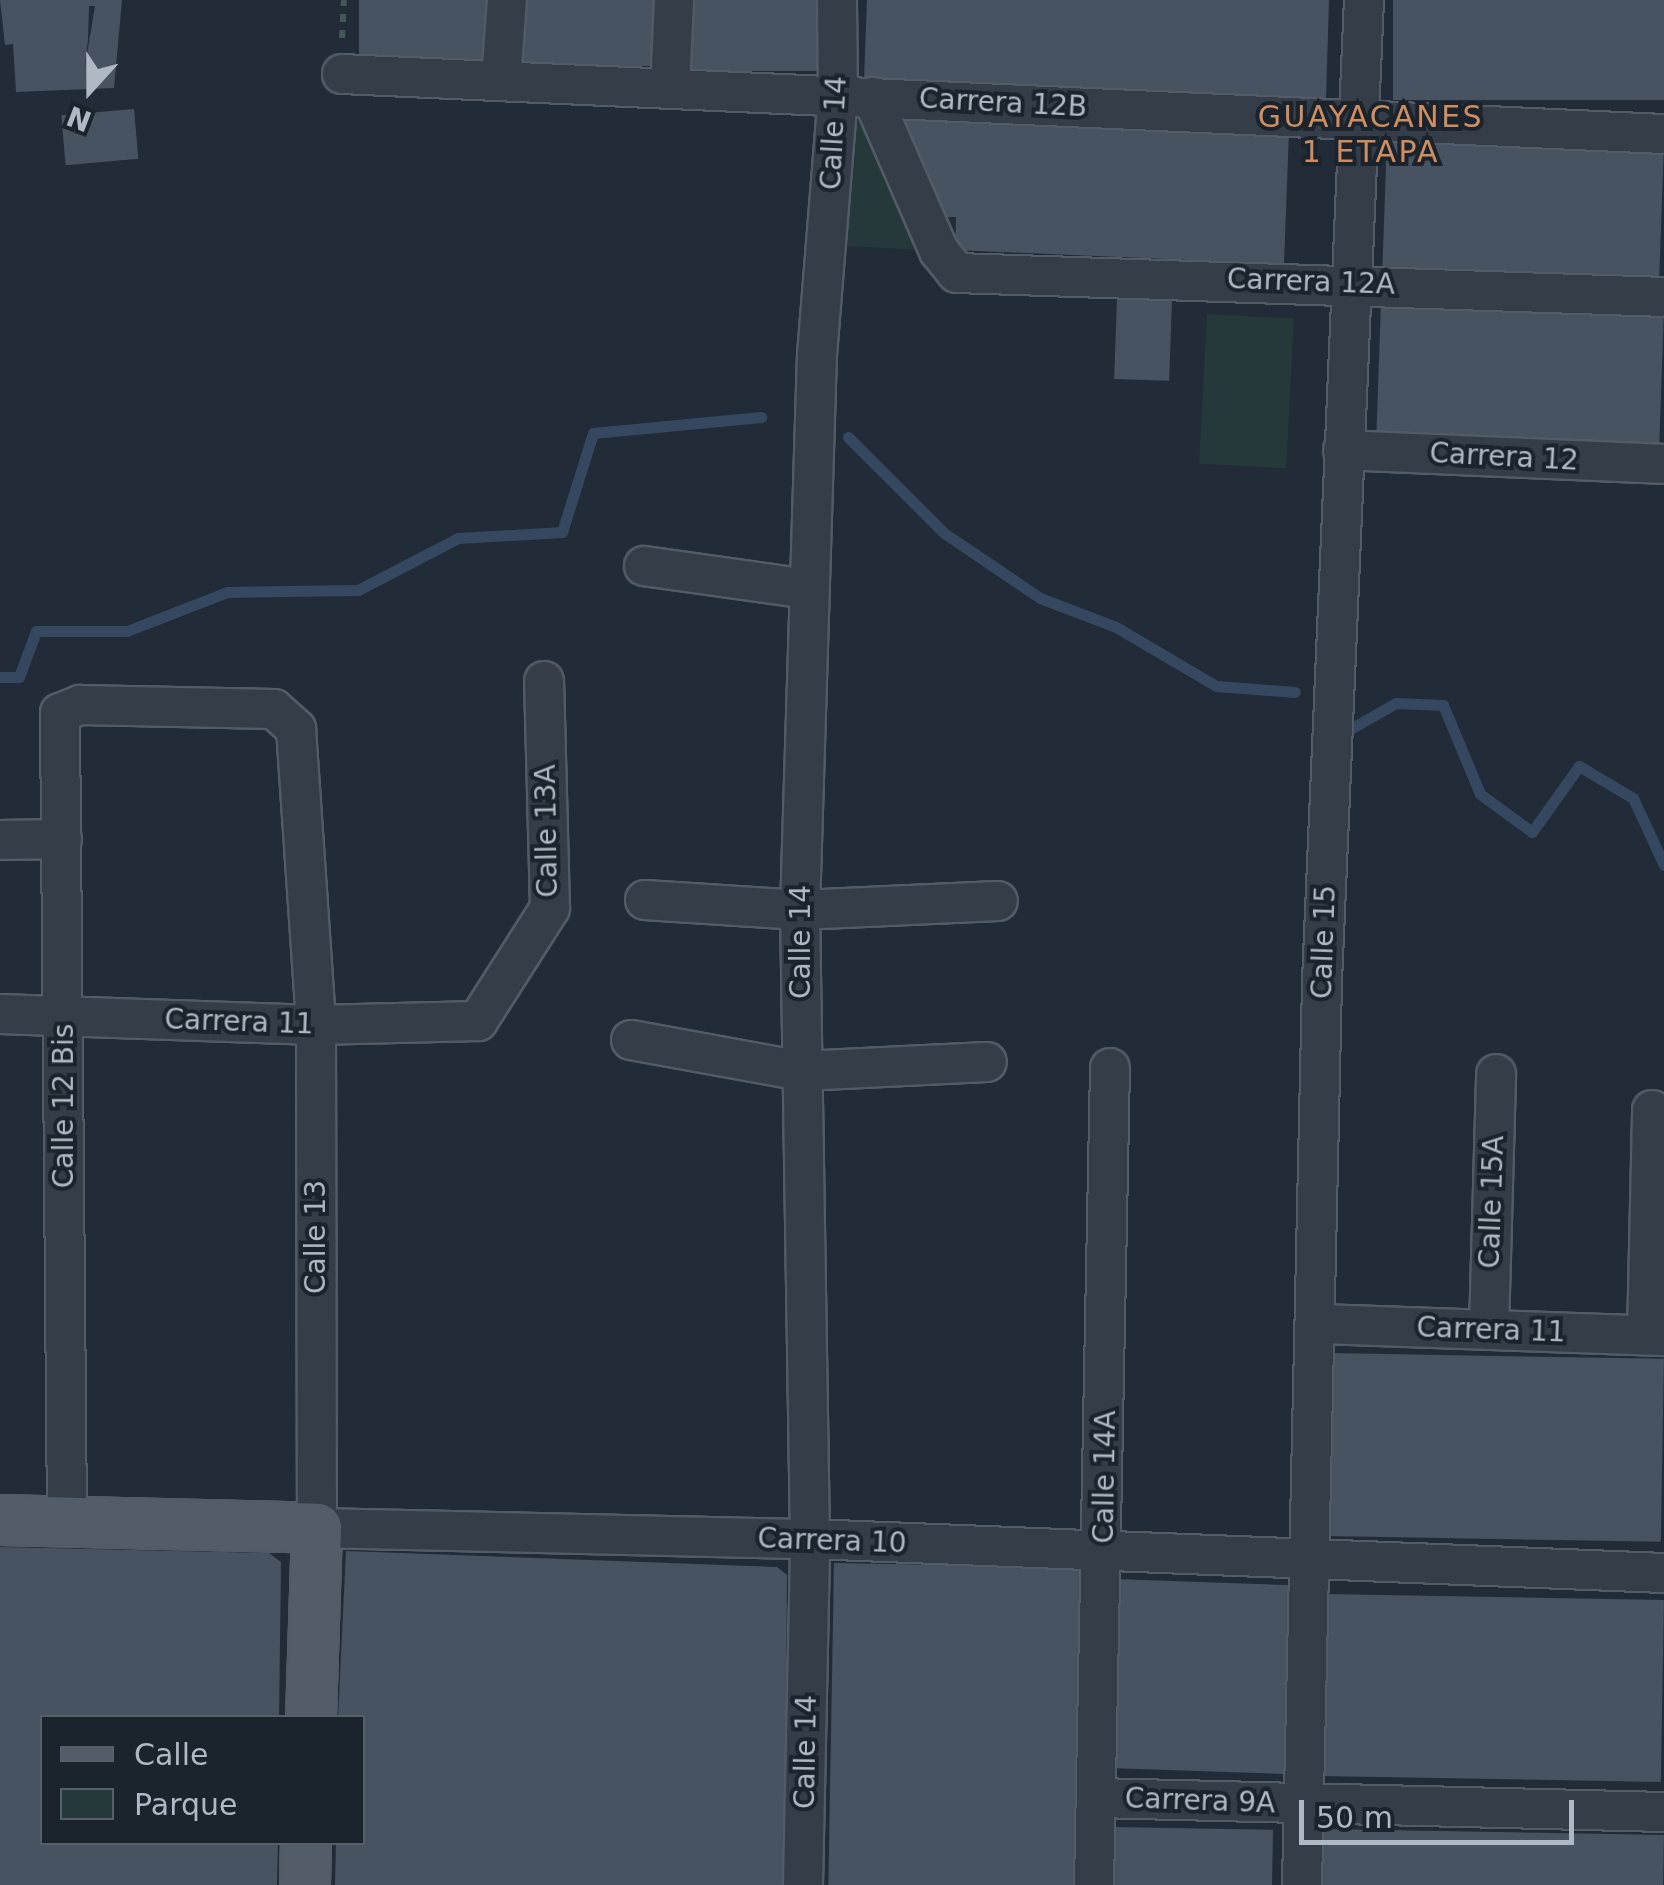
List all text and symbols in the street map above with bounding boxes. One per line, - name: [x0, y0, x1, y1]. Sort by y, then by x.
- north arrow: [40, 40, 140, 140]
- street label: Calle 14: [814, 75, 854, 191]
- street label: Carrera 12B: [918, 82, 1088, 124]
- text: N: [62, 99, 96, 138]
- district label: GUAYACANES 1 ETAPA: [1258, 99, 1484, 170]
- street label: Carrera 12A: [1226, 262, 1396, 302]
- street label: Carrera 12: [1429, 436, 1579, 478]
- street label: Calle 13A: [529, 764, 565, 898]
- street label: Calle 15: [1305, 884, 1343, 1000]
- street label: Calle 14: [784, 885, 818, 999]
- street label: Carrera 11: [164, 1003, 314, 1041]
- street label: Calle 12 Bis: [47, 1024, 81, 1188]
- street label: Calle 15A: [1473, 1135, 1511, 1269]
- street label: Calle 13: [299, 1180, 333, 1294]
- street label: Carrera 11: [1416, 1311, 1566, 1349]
- street label: Calle 14A: [1087, 1410, 1123, 1544]
- street label: Carrera 10: [757, 1522, 907, 1560]
- street label: Calle 14: [788, 1695, 824, 1809]
- legend: [40, 1715, 365, 1845]
- text: Calle: [134, 1737, 208, 1772]
- scale bar: [1304, 1780, 1579, 1842]
- street label: Carrera 9A: [1124, 1782, 1276, 1820]
- text: Parque: [134, 1787, 237, 1822]
- text: 50 m: [1316, 1800, 1393, 1835]

